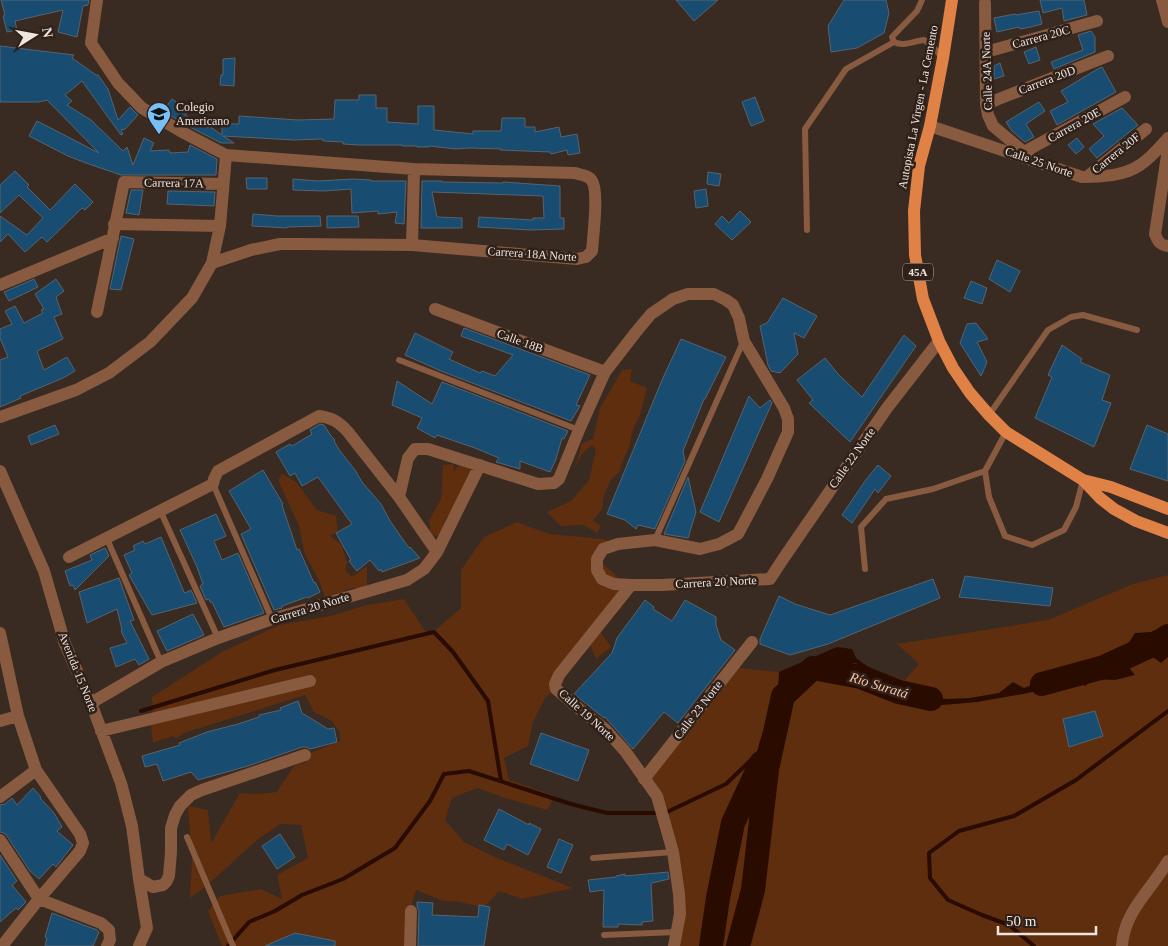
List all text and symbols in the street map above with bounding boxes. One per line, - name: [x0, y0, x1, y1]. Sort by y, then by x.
- north arrow: [10, 10, 60, 60]
- street label: Carrera 20C: [1011, 23, 1071, 51]
- street label: Autopista La Virgen - La Cemento: [895, 24, 941, 190]
- text: N: [39, 26, 56, 39]
- street label: Calle 24A Norte: [979, 31, 995, 111]
- street label: Carrera 20D: [1017, 63, 1078, 97]
- place label: Colegio Americano: [176, 100, 229, 128]
- school or university icon: Colegio Americano: [146, 101, 172, 135]
- street label: Carrera 20E: [1045, 105, 1103, 145]
- street label: Carrera 20F: [1089, 129, 1143, 177]
- street label: Calle 25 Norte: [1003, 144, 1075, 180]
- street label: Carrera 17A: [144, 175, 204, 191]
- street label: Carrera 18A Norte: [487, 244, 577, 264]
- road number: 45A: [903, 264, 933, 280]
- street label: Calle 18B: [495, 326, 545, 356]
- street label: Calle 22 Norte: [826, 425, 878, 491]
- street label: Carrera 20 Norte: [675, 573, 757, 591]
- street label: Carrera 20 Norte: [269, 589, 351, 627]
- street label: Avenida 15 Norte: [56, 630, 100, 714]
- water label: Río Suratá: [847, 669, 910, 701]
- street label: Calle 23 Norte: [671, 678, 725, 742]
- street label: Calle 19 Norte: [556, 686, 618, 744]
- scale bar: [998, 904, 1096, 936]
- text: 50 m: [1006, 913, 1037, 929]

